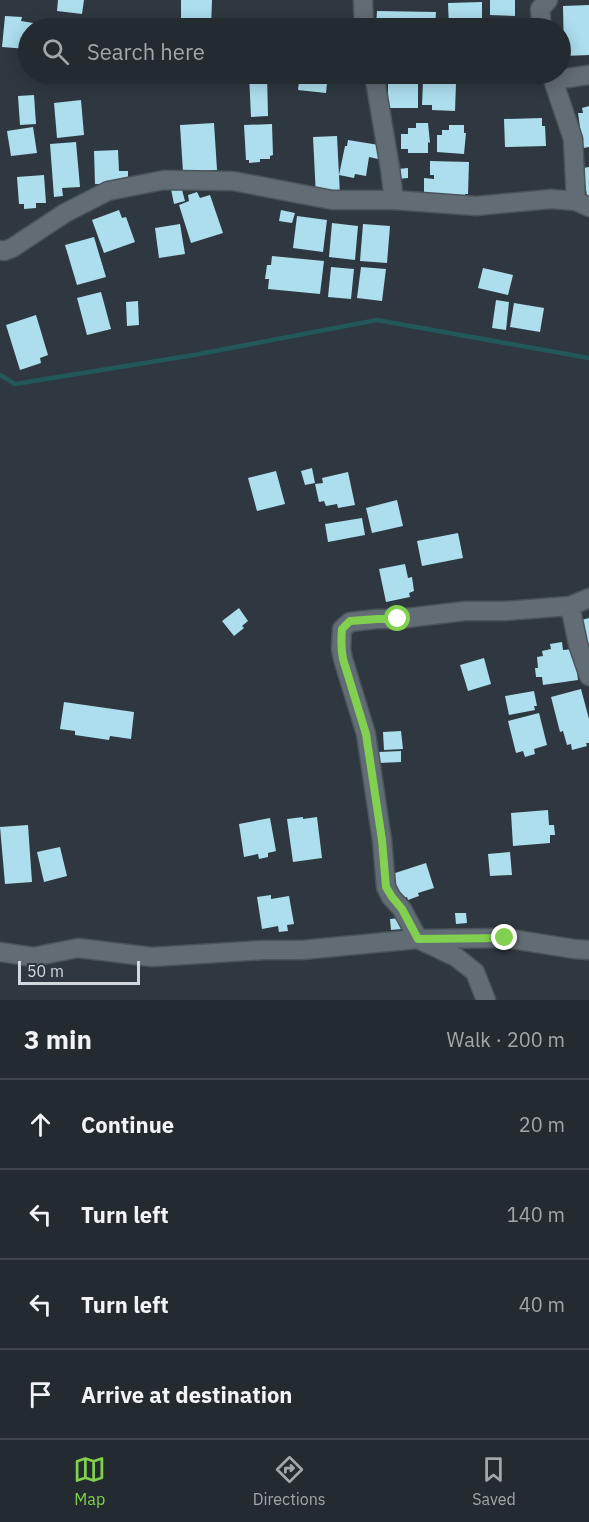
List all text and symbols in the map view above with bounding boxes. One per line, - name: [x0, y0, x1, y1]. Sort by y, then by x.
- search box: [18, 18, 571, 84]
- icon: search: [39, 35, 72, 68]
- text: Search here: [87, 37, 205, 66]
- route start: [384, 605, 410, 631]
- route end: [491, 924, 517, 950]
- scale bar: [18, 958, 140, 986]
- text: 50 m: [27, 961, 64, 981]
- text: 3 min: [24, 1022, 92, 1056]
- text: Walk · 200 m: [447, 1026, 565, 1053]
- icon: ahead: [24, 1108, 57, 1141]
- text: Continue: [81, 1110, 174, 1139]
- text: 20 m: [519, 1111, 565, 1138]
- icon: left: [24, 1198, 57, 1231]
- text: Turn left: [81, 1200, 169, 1229]
- text: 140 m: [507, 1201, 565, 1228]
- icon: left: [24, 1288, 57, 1321]
- text: Turn left: [81, 1290, 169, 1319]
- text: 40 m: [519, 1291, 565, 1318]
- icon: arrive: [24, 1378, 57, 1411]
- text: Arrive at destination: [81, 1380, 292, 1409]
- tab: Map: [73, 1453, 106, 1509]
- tab: Directions: [253, 1453, 326, 1509]
- tab: Saved: [472, 1453, 516, 1509]

